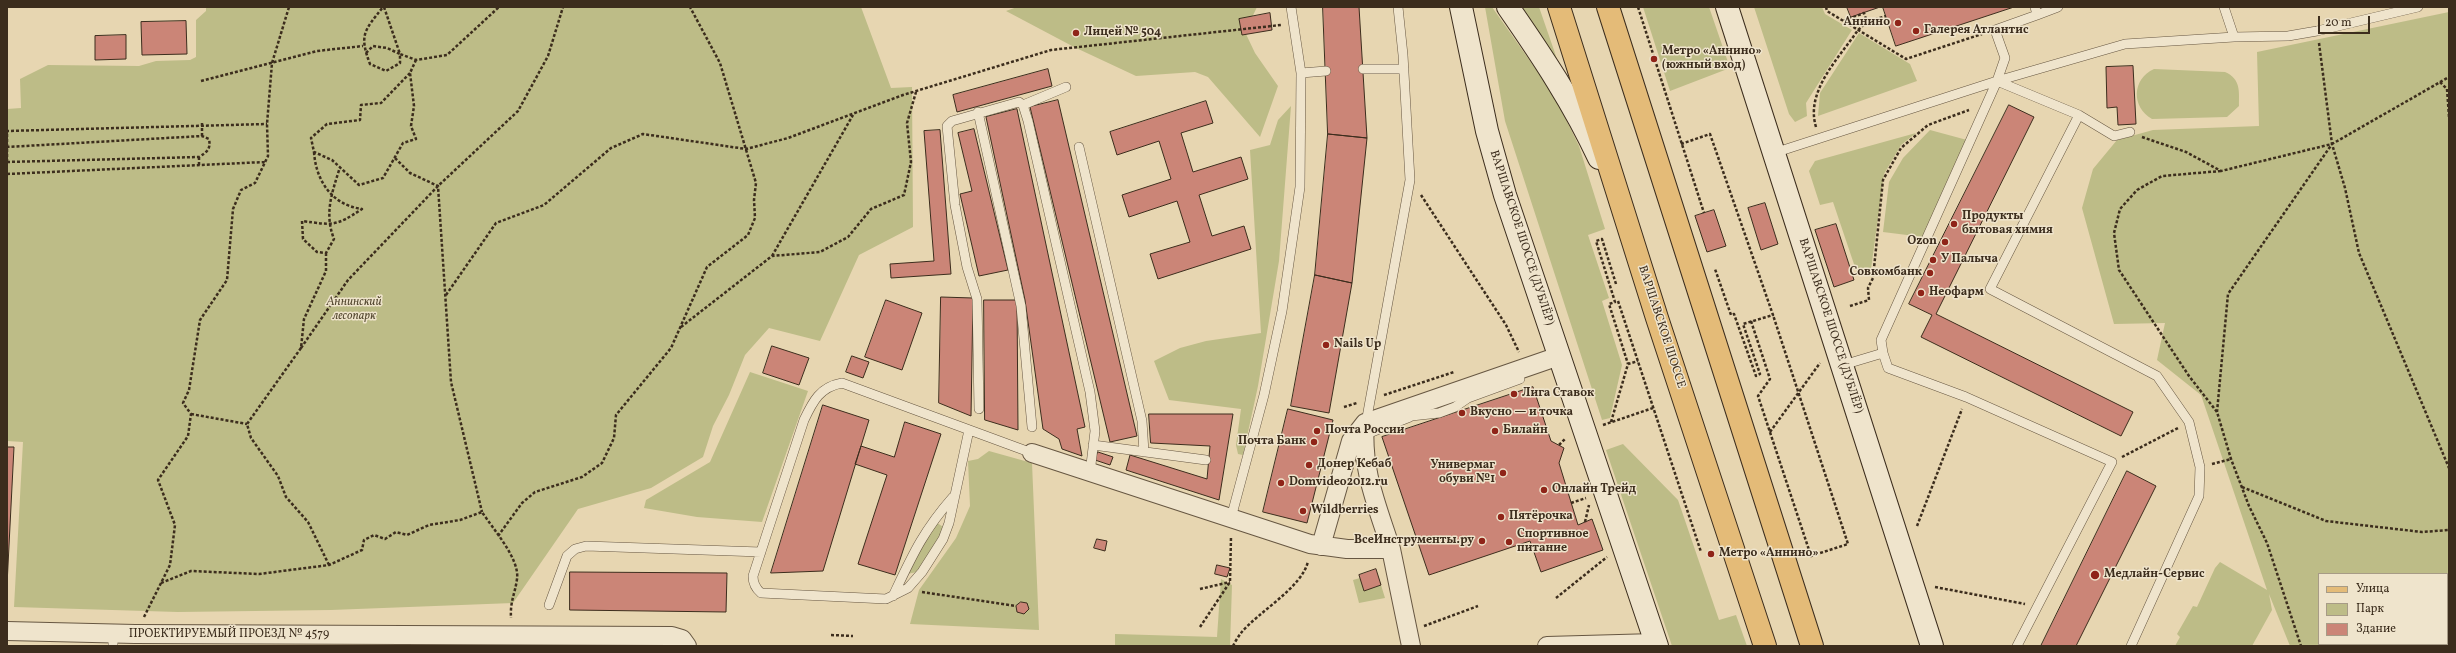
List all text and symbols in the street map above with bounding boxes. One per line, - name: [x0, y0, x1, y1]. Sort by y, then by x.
- scale bar: [2320, 8, 2372, 34]
- text: 20 m: [2325, 15, 2352, 31]
- place label: Аннино: [1844, 16, 1890, 30]
- marker: Аннино: [1893, 18, 1903, 28]
- place label: Галерея Атлантис: [1924, 24, 2028, 38]
- place label: Лицей № 504: [1084, 26, 1161, 40]
- marker: Галерея Атлантис: [1911, 26, 1921, 36]
- marker: Лицей № 504: [1071, 28, 1081, 38]
- place label: Метро «Аннино» (южный вход): [1662, 45, 1762, 73]
- marker: Метро «Аннино» (южный вход): [1649, 54, 1659, 64]
- street label: ВАРШАВСКОЕ ШОССЕ (ДУБЛЁР): [1486, 149, 1556, 327]
- place label: Продукты бытовая химия: [1962, 210, 2053, 238]
- marker: Продукты бытовая химия: [1949, 219, 1959, 229]
- place label: Ozon: [1907, 235, 1937, 249]
- street label: ВАРШАВСКОЕ ШОССЕ (ДУБЛЁР): [1795, 237, 1865, 415]
- marker: Ozon: [1940, 237, 1950, 247]
- place label: У Палыча: [1941, 253, 1998, 267]
- marker: У Палыча: [1928, 255, 1938, 265]
- street label: ВАРШАВСКОЕ ШОССЕ: [1634, 264, 1688, 390]
- place label: Совкомбанк: [1850, 266, 1922, 280]
- marker: Совкомбанк: [1925, 268, 1935, 278]
- place label: Неофарм: [1929, 286, 1984, 300]
- marker: Неофарм: [1916, 288, 1926, 298]
- park label: Аннинский лесопарк: [326, 296, 382, 324]
- place label: Nails Up: [1334, 338, 1381, 352]
- marker: Nails Up: [1321, 340, 1331, 350]
- place label: Лига Ставок: [1522, 387, 1594, 401]
- marker: Лига Ставок: [1509, 389, 1519, 399]
- place label: Вкусно — и точка: [1470, 406, 1573, 420]
- marker: Вкусно — и точка: [1457, 408, 1467, 418]
- place label: Почта России: [1325, 424, 1404, 438]
- place label: Билайн: [1503, 424, 1548, 438]
- marker: Почта России: [1312, 426, 1322, 436]
- marker: Билайн: [1490, 426, 1500, 436]
- place label: Почта Банк: [1238, 435, 1306, 449]
- marker: Почта Банк: [1309, 437, 1319, 447]
- place label: Донер Кебаб: [1317, 458, 1391, 472]
- place label: Универмаг обуви №1: [1430, 459, 1495, 487]
- marker: Донер Кебаб: [1304, 460, 1314, 470]
- marker: Универмаг обуви №1: [1498, 468, 1508, 478]
- place label: Domvideo2012.ru: [1289, 476, 1388, 490]
- marker: Domvideo2012.ru: [1276, 478, 1286, 488]
- place label: Онлайн Трейд: [1552, 483, 1636, 497]
- marker: Онлайн Трейд: [1539, 485, 1549, 495]
- place label: Wildberries: [1311, 504, 1379, 518]
- marker: Wildberries: [1298, 506, 1308, 516]
- place label: Пятёрочка: [1509, 510, 1573, 524]
- marker: Пятёрочка: [1496, 512, 1506, 522]
- place label: Спортивное питание: [1517, 528, 1589, 556]
- place label: ВсеИнструменты.ру: [1354, 534, 1474, 548]
- marker: ВсеИнструменты.ру: [1477, 536, 1487, 546]
- marker: Спортивное питание: [1504, 537, 1514, 547]
- place label: Метро «Аннино»: [1719, 547, 1819, 561]
- marker: Метро «Аннино»: [1706, 549, 1716, 559]
- place label: Медлайн-Сервис: [2104, 568, 2205, 582]
- marker: Медлайн-Сервис: [2089, 569, 2101, 581]
- legend: [2318, 573, 2448, 645]
- text: Улица: [2356, 581, 2389, 597]
- text: Парк: [2356, 601, 2384, 617]
- text: Здание: [2356, 621, 2396, 637]
- street label: ПРОЕКТИРУЕМЫЙ ПРОЕЗД № 4579: [129, 628, 329, 642]

